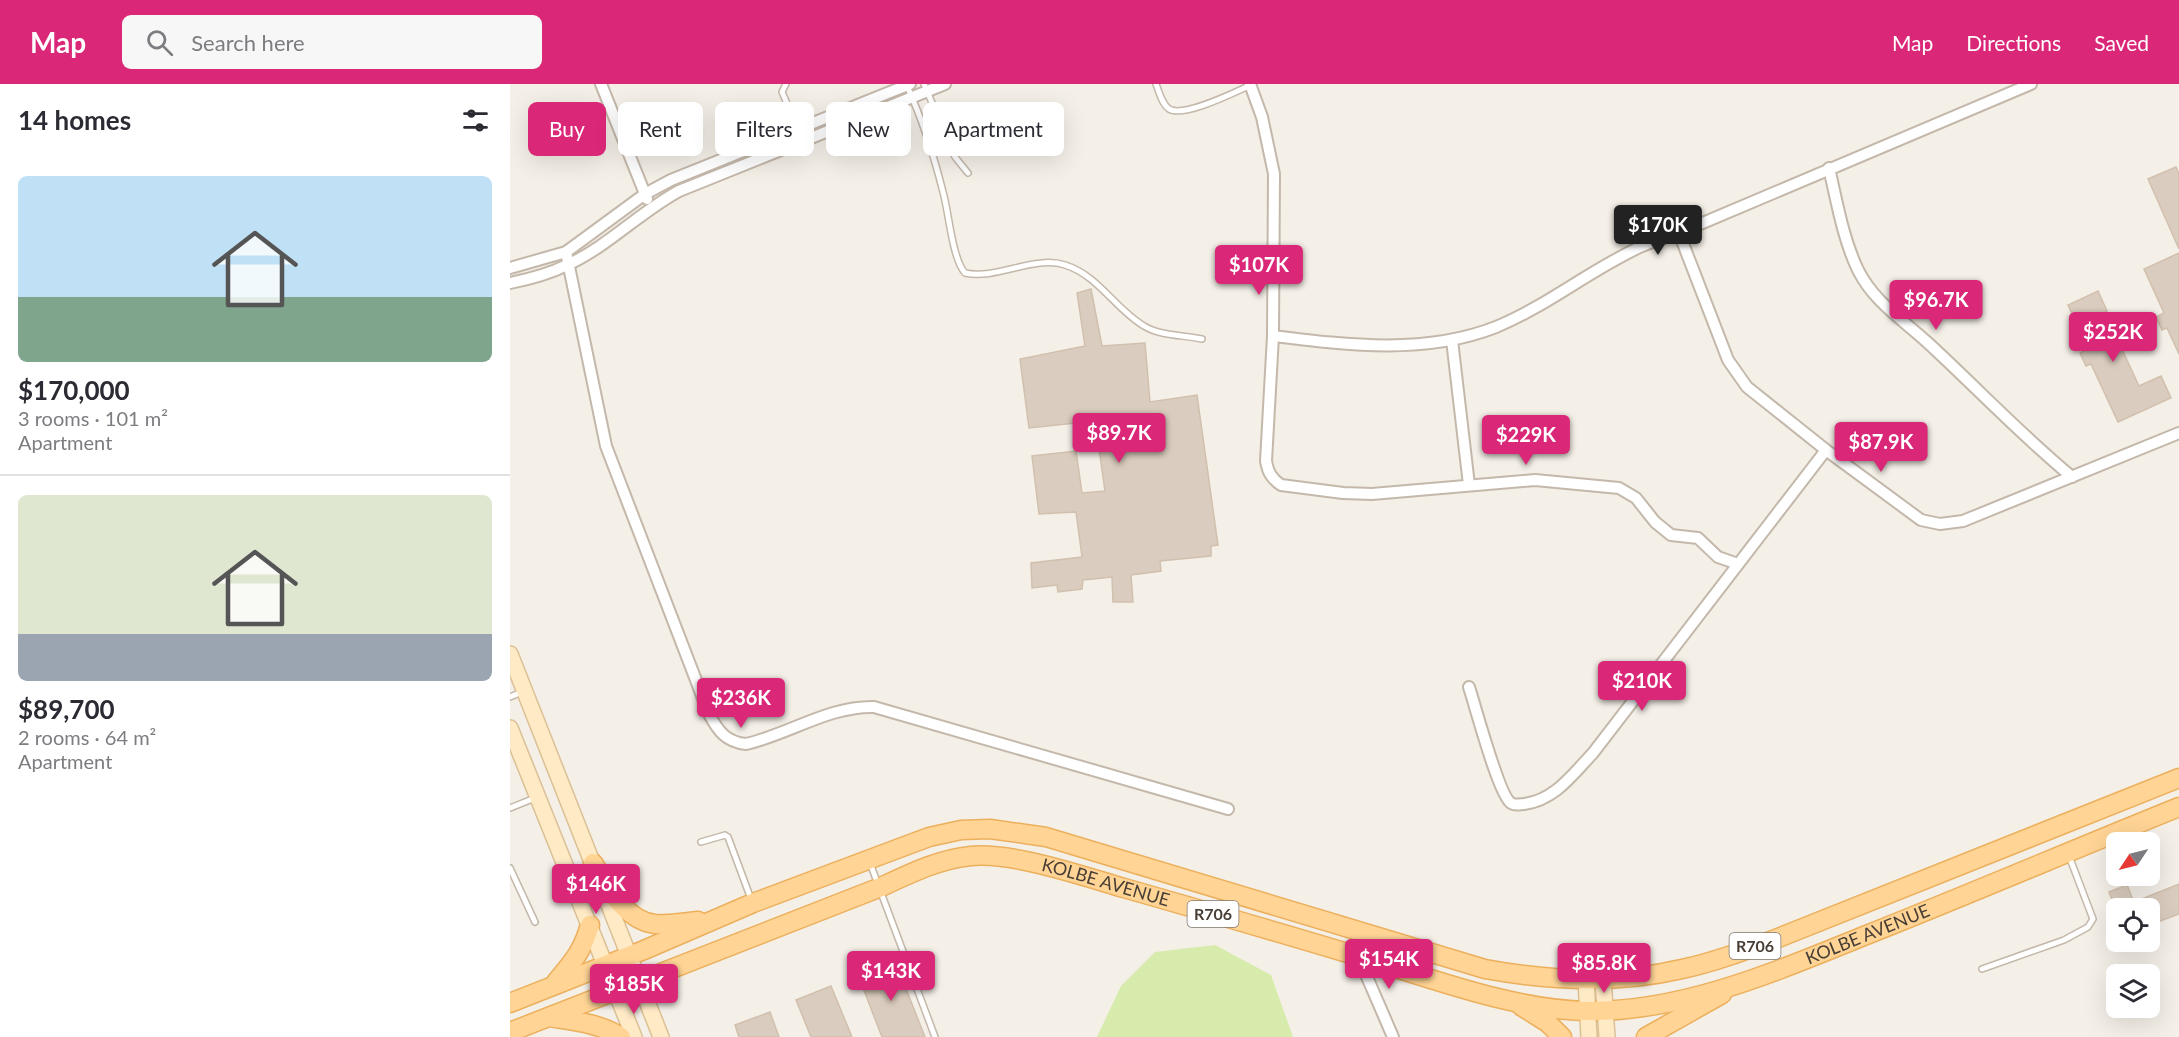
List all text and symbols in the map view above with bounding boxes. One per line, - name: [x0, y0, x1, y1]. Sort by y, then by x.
- search box: [122, 15, 542, 69]
- text: Map: [30, 25, 86, 59]
- icon: search: [143, 26, 176, 59]
- text: Search here: [191, 29, 305, 56]
- text: Map: [1892, 30, 1933, 55]
- text: Directions: [1966, 30, 2061, 55]
- text: Saved: [2094, 30, 2149, 55]
- chip: Buy: [528, 102, 606, 156]
- chip: Rent: [618, 102, 703, 156]
- chip: Filters: [715, 102, 814, 156]
- chip: New: [826, 102, 911, 156]
- chip: Apartment: [923, 102, 1064, 156]
- text: 14 homes: [18, 104, 131, 136]
- icon: filters: [459, 104, 492, 137]
- pin: $170K: [1616, 205, 1700, 256]
- text: $170K: [1628, 212, 1688, 236]
- icon: home: [201, 215, 309, 323]
- pin: $107K: [1217, 245, 1301, 296]
- text: $107K: [1229, 252, 1289, 276]
- pin: $96.7K: [1887, 280, 1985, 331]
- text: $96.7K: [1904, 287, 1968, 311]
- pin: $252K: [2071, 312, 2155, 363]
- text: $252K: [2083, 319, 2143, 343]
- text: $170,000: [18, 374, 130, 406]
- text: 3 rooms · 101 m²: [18, 406, 168, 430]
- pin: $89.7K: [1070, 413, 1168, 464]
- pin: $229K: [1484, 415, 1568, 466]
- text: $89.7K: [1087, 420, 1151, 444]
- text: $229K: [1496, 422, 1556, 446]
- pin: $87.9K: [1832, 422, 1930, 473]
- text: $87.9K: [1849, 429, 1913, 453]
- text: Apartment: [18, 430, 112, 454]
- icon: home: [201, 534, 309, 642]
- pin: $210K: [1600, 661, 1684, 712]
- text: $210K: [1612, 668, 1672, 692]
- pin: $236K: [699, 678, 783, 729]
- text: $236K: [711, 685, 771, 709]
- text: $89,700: [18, 693, 115, 725]
- text: 2 rooms · 64 m²: [18, 725, 156, 749]
- text: Apartment: [18, 749, 112, 773]
- north arrow: [2106, 832, 2160, 886]
- map controls: [2106, 832, 2160, 1018]
- street label: KOLBE AVENUE: [1040, 853, 1172, 911]
- pin: $146K: [554, 864, 638, 915]
- text: $146K: [566, 871, 626, 895]
- button: locate: [2106, 898, 2160, 952]
- street label: KOLBE AVENUE: [1802, 899, 1933, 968]
- road number: R706: [1188, 901, 1238, 927]
- road number: R706: [1730, 933, 1780, 959]
- pin: $154K: [1347, 939, 1431, 990]
- pin: $85.8K: [1555, 943, 1653, 994]
- text: $154K: [1359, 946, 1419, 970]
- text: $85.8K: [1572, 950, 1636, 974]
- pin: $143K: [849, 951, 933, 1002]
- text: $143K: [861, 958, 921, 982]
- pin: $185K: [592, 964, 676, 1015]
- button: layers: [2106, 964, 2160, 1018]
- text: $185K: [604, 971, 664, 995]

